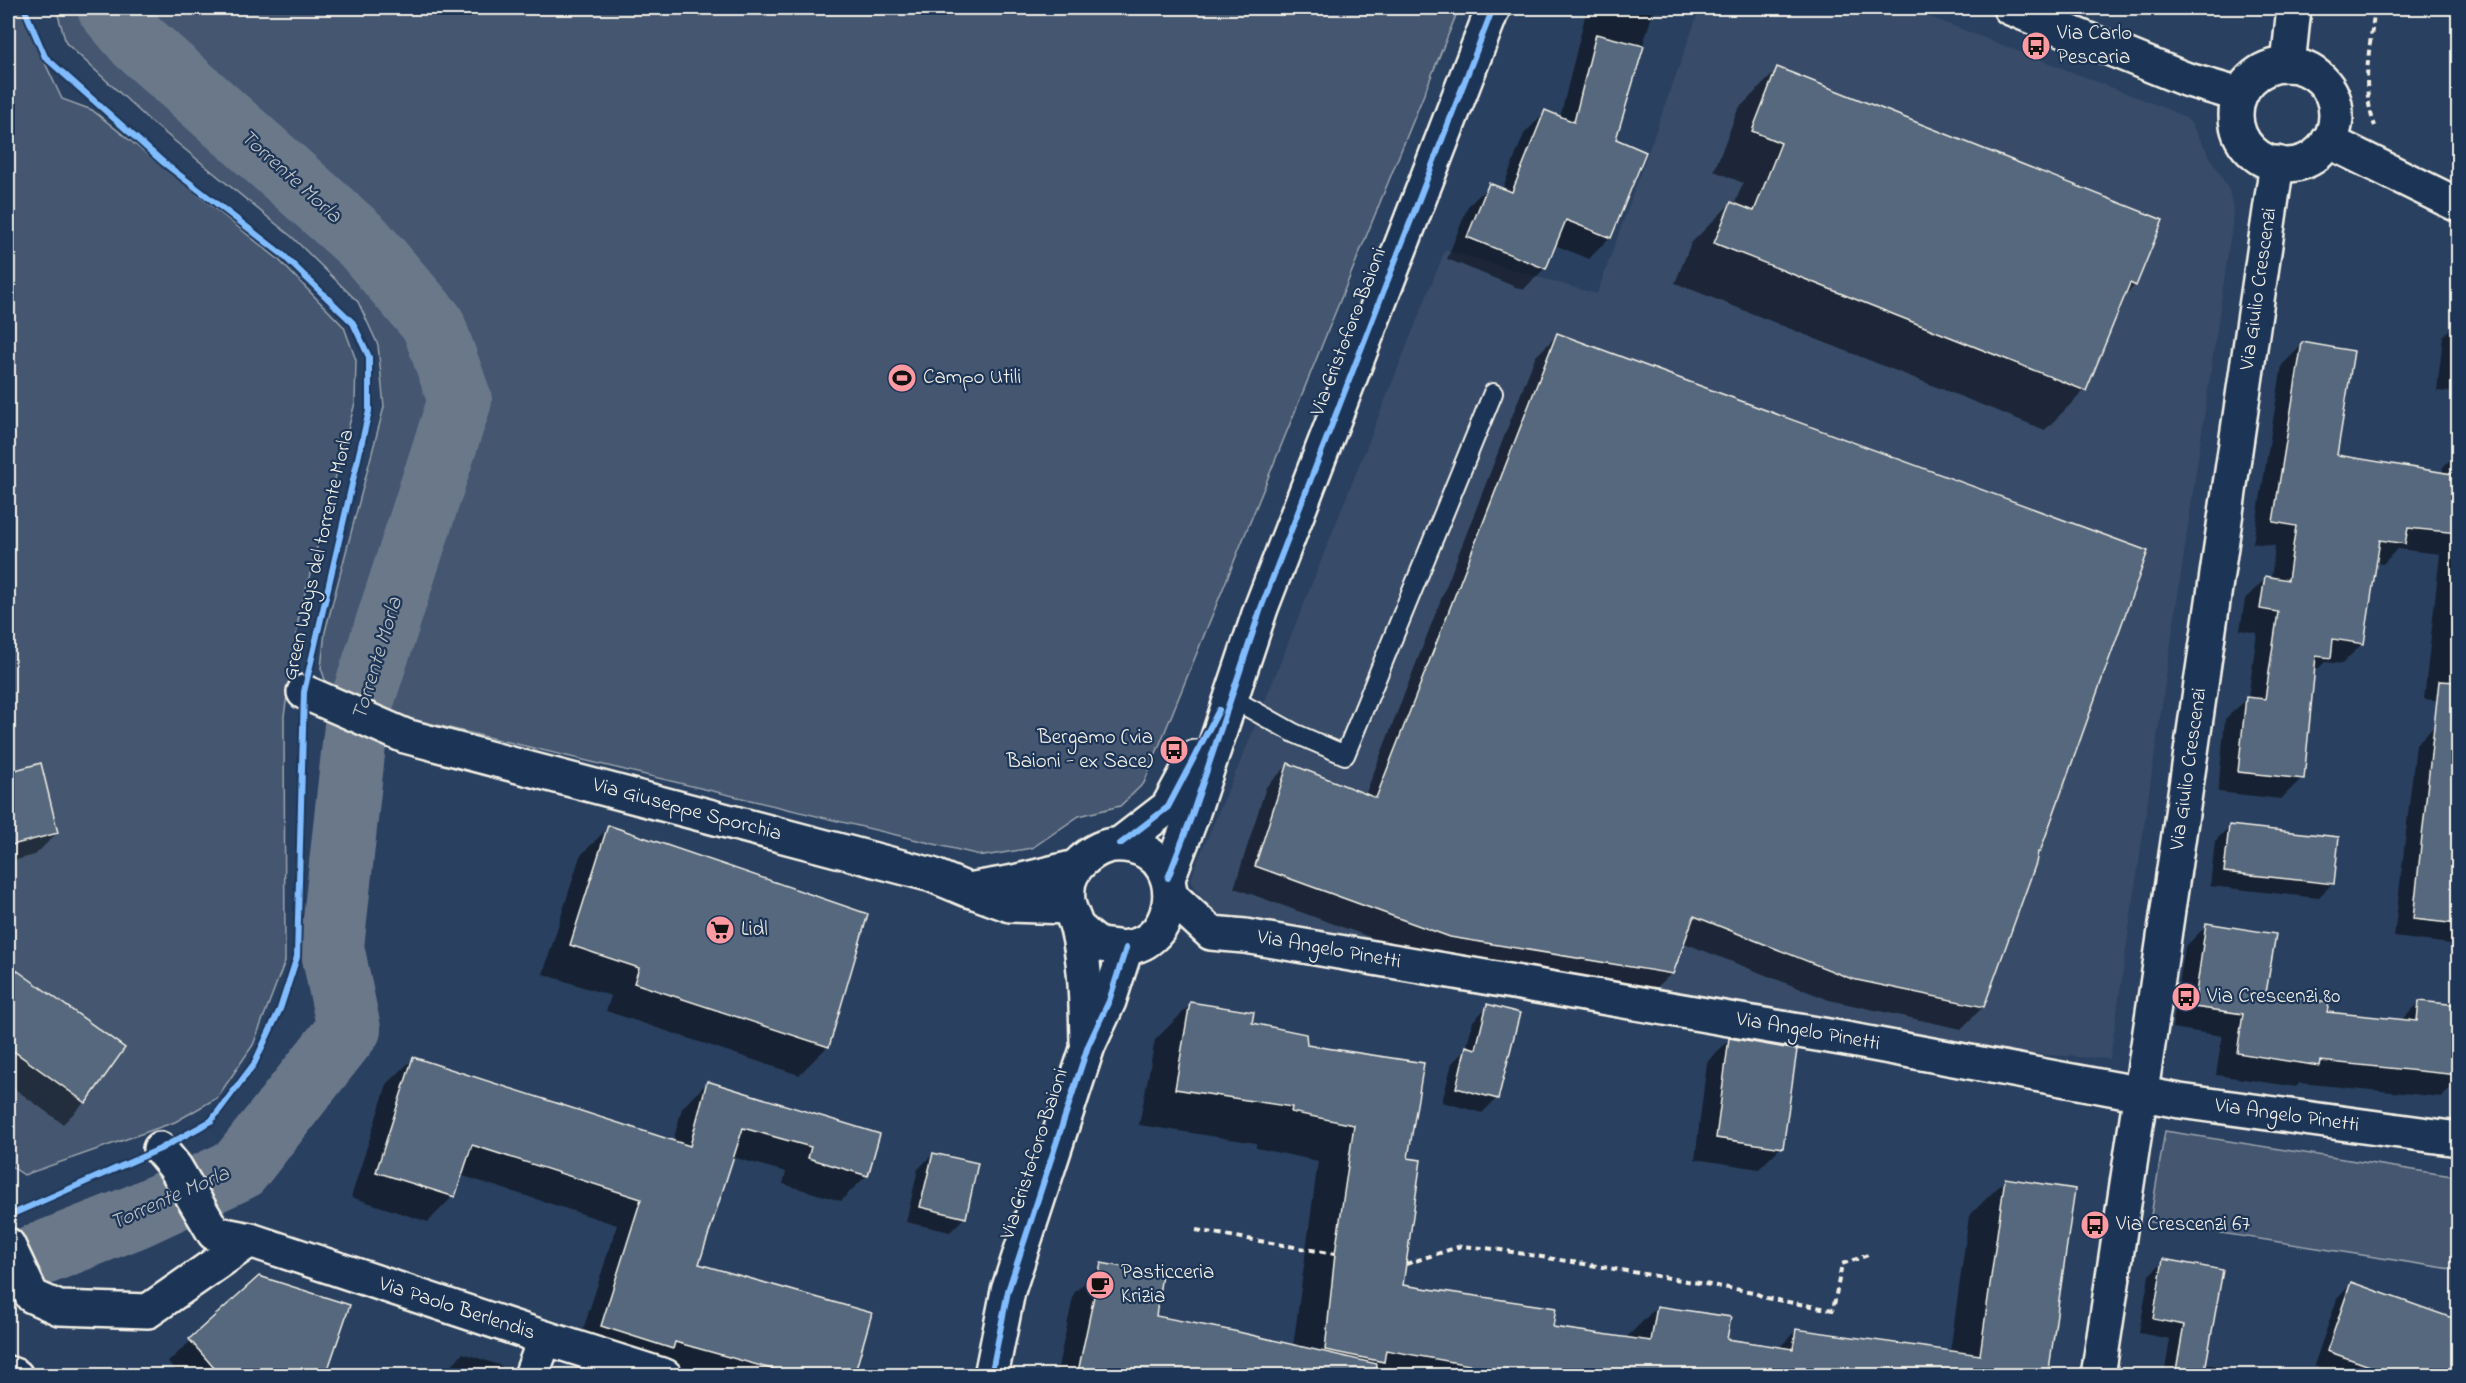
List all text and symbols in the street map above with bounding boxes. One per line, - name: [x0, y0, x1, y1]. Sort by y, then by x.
- place label: Via Carlo Pescaria: [2056, 19, 2132, 73]
- bus stop icon: Via Carlo Pescaria: [2020, 30, 2052, 62]
- water label: Torrente Morla: [232, 122, 349, 232]
- street label: Via Giulio Crescenzi: [2233, 206, 2285, 373]
- street label: Via Cristoforo Baioni: [1303, 243, 1395, 421]
- sports icon: Campo Utili: [886, 362, 918, 394]
- place label: Campo Utili: [923, 363, 1021, 393]
- street label: Green Ways del torrente Morla: [275, 426, 364, 684]
- water label: Torrente Morla: [344, 592, 412, 725]
- street label: Via Giulio Crescenzi: [2163, 686, 2215, 853]
- place label: Bergamo (via Baioni - ex Sace): [1006, 723, 1153, 777]
- bus stop icon: Bergamo (via Baioni - ex Sace): [1158, 734, 1190, 766]
- street label: Via Giuseppe Sporchia: [588, 770, 785, 850]
- supermarket icon: Lidl: [704, 914, 736, 946]
- place label: Lidl: [741, 915, 768, 945]
- street label: Via Angelo Pinetti: [1253, 922, 1403, 979]
- bus stop icon: Via Crescenzi 80: [2170, 981, 2202, 1013]
- place label: Via Crescenzi 80: [2206, 982, 2340, 1012]
- street label: Via Angelo Pinetti: [1732, 1004, 1882, 1061]
- street label: Via Cristoforo Baioni: [993, 1065, 1077, 1244]
- street label: Via Angelo Pinetti: [2212, 1091, 2361, 1143]
- water label: Torrente Morla: [105, 1158, 236, 1240]
- bus stop icon: Via Crescenzi 67: [2079, 1209, 2111, 1241]
- place label: Via Crescenzi 67: [2115, 1210, 2251, 1240]
- place label: Pasticceria Krizia: [1121, 1258, 1214, 1312]
- street label: Via Paolo Berlendis: [374, 1269, 539, 1348]
- cafe icon: Pasticceria Krizia: [1084, 1269, 1116, 1301]

